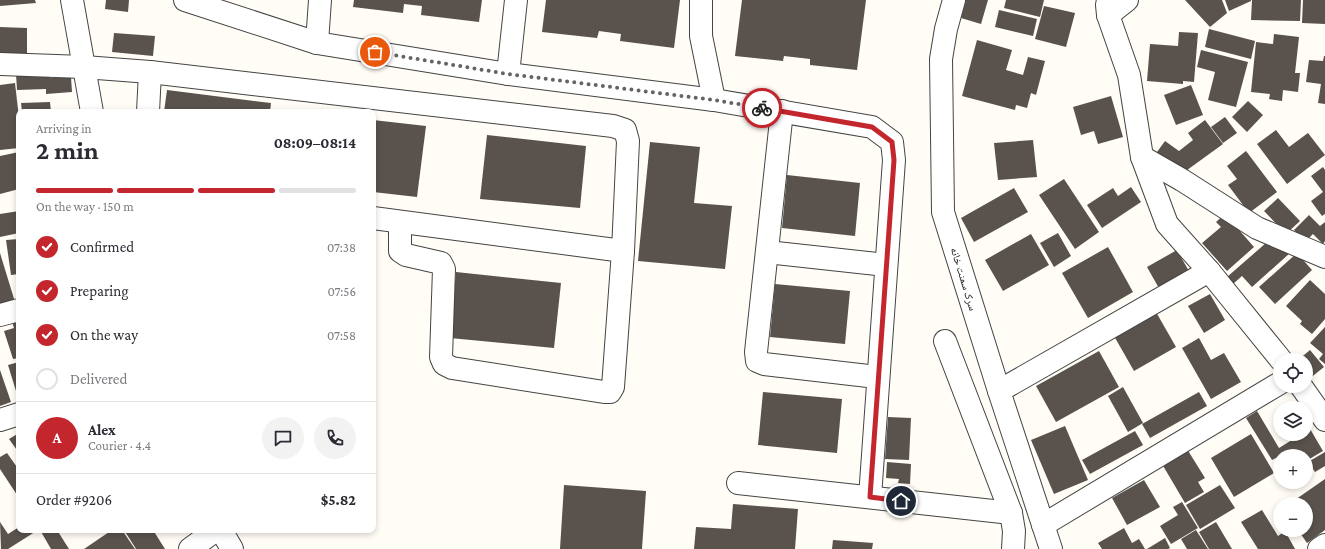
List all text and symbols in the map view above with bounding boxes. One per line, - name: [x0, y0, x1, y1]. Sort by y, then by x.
- pin: [358, 35, 392, 69]
- icon: bag: [364, 41, 386, 63]
- courier: [742, 88, 782, 128]
- icon: bike: [751, 97, 773, 119]
- text: Arriving in: [36, 121, 92, 136]
- text: 08:09–08:14: [274, 135, 356, 151]
- text: 2 min: [36, 136, 99, 165]
- text: On the way · 150 m: [36, 199, 134, 214]
- icon: check: [36, 236, 58, 258]
- text: Confirmed: [70, 239, 134, 255]
- text: 07:38: [327, 240, 356, 255]
- street label: سرک سمنت خانه: [949, 246, 979, 312]
- icon: check: [36, 280, 58, 302]
- text: Preparing: [70, 283, 129, 299]
- text: 07:56: [327, 284, 356, 299]
- icon: check: [36, 324, 58, 346]
- text: On the way: [70, 327, 138, 343]
- text: 07:58: [327, 328, 356, 343]
- map controls: [1273, 353, 1313, 537]
- button: locate: [1273, 353, 1313, 393]
- text: Delivered: [70, 371, 127, 387]
- button: layers: [1273, 401, 1313, 441]
- button: chat: [262, 417, 304, 459]
- button: phone: [314, 417, 356, 459]
- text: Alex: [88, 422, 116, 438]
- text: A: [53, 430, 61, 446]
- text: Courier · 4.4: [88, 438, 151, 453]
- button: +: [1273, 449, 1313, 489]
- pin: [884, 484, 918, 518]
- icon: home: [890, 490, 912, 512]
- text: Order #9206: [36, 492, 112, 508]
- text: $5.82: [321, 492, 356, 508]
- button: −: [1273, 497, 1313, 537]

